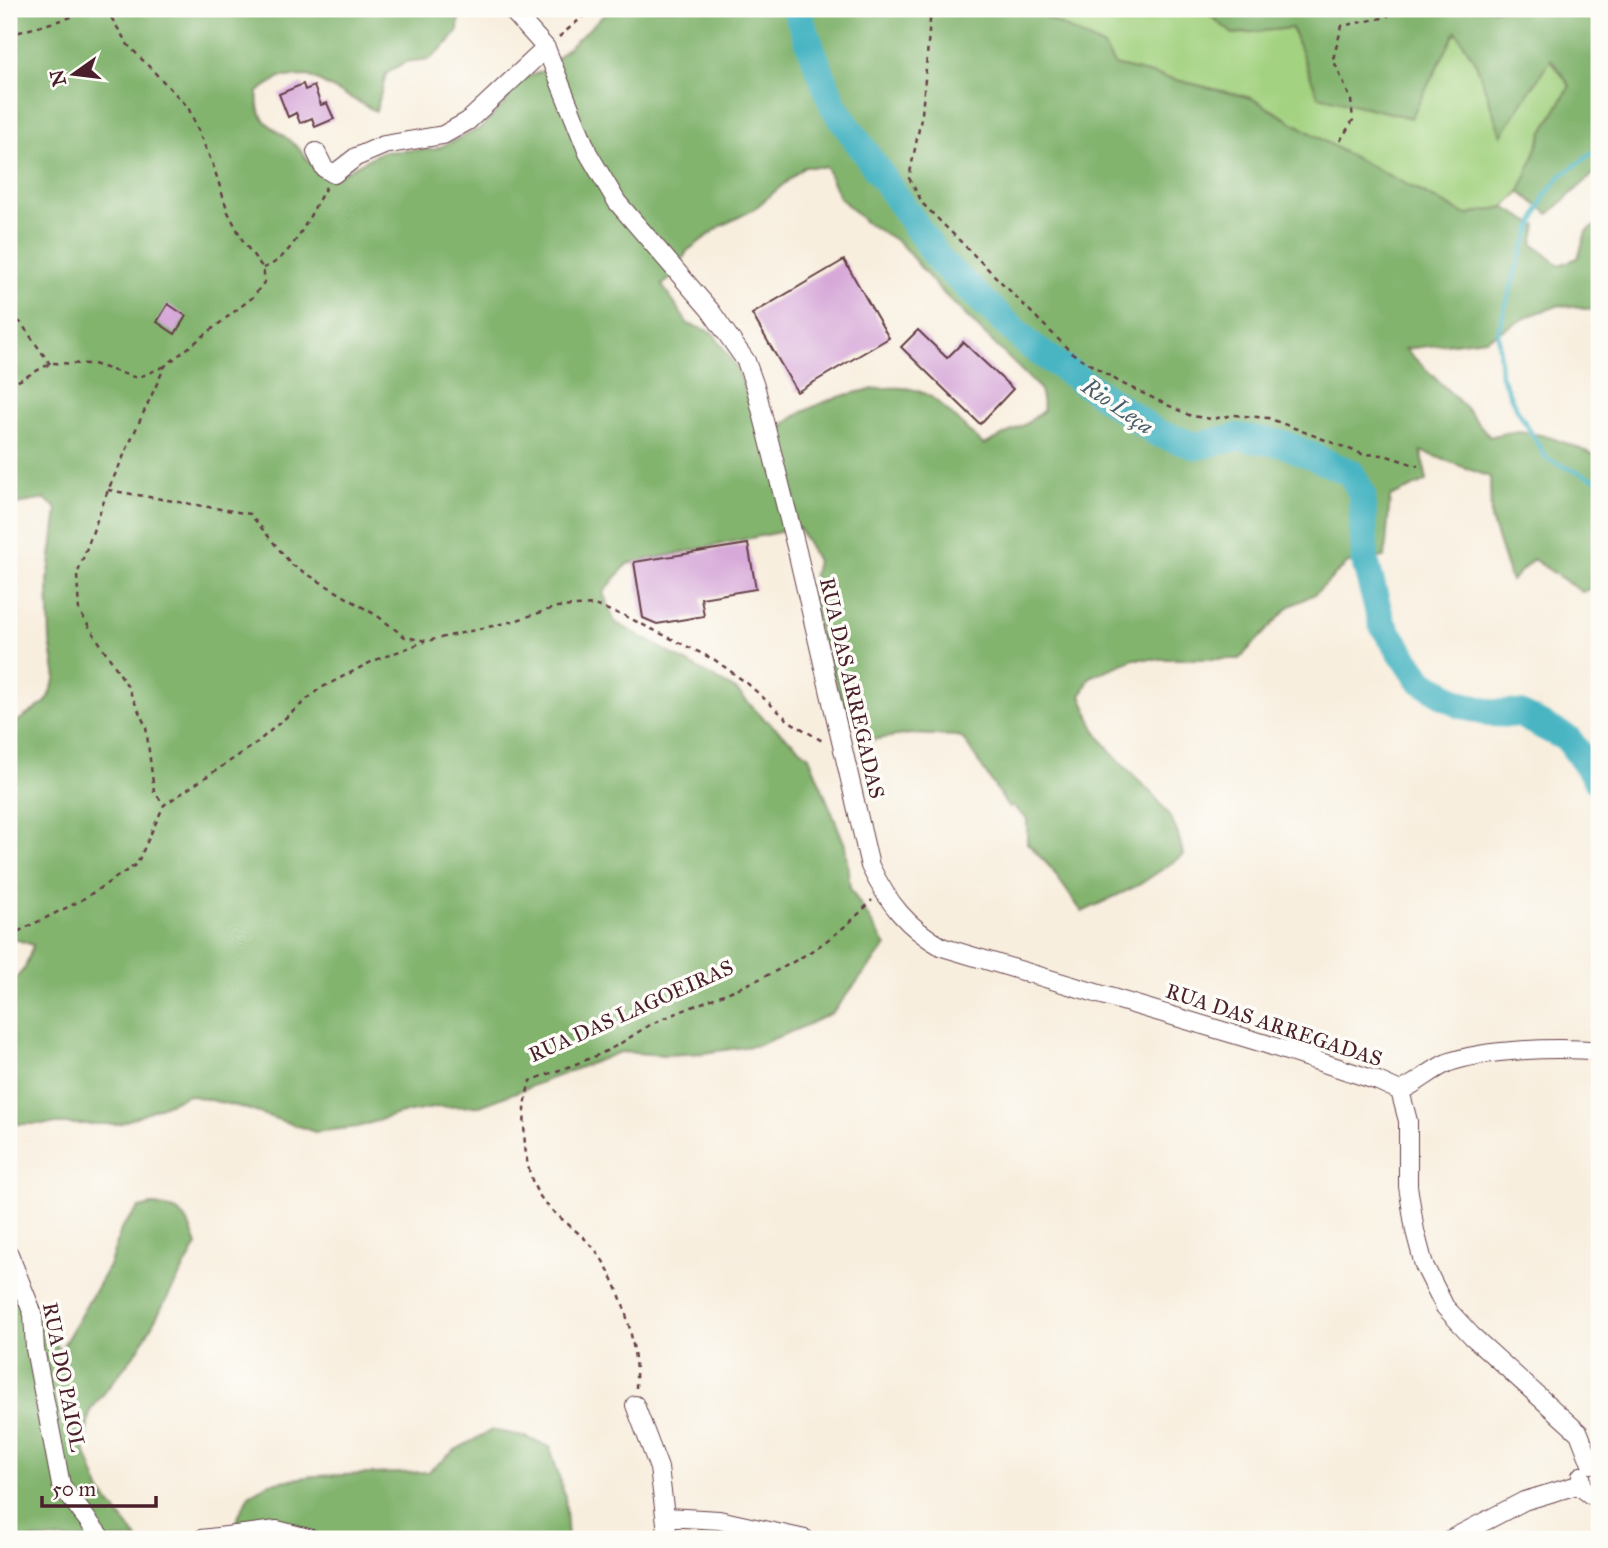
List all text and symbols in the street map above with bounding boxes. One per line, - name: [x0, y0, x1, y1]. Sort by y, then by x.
- north arrow: [38, 38, 108, 108]
- text: N: [45, 67, 71, 89]
- water label: Rio Leça: [1076, 371, 1159, 440]
- street label: RUA DAS ARREGADAS: [814, 575, 890, 801]
- street label: RUA DAS LAGOEIRAS: [525, 954, 737, 1068]
- street label: RUA DAS ARREGADAS: [1162, 978, 1386, 1072]
- street label: RUA DO PAIOL: [37, 1300, 91, 1454]
- scale bar: [42, 1464, 156, 1508]
- text: 50 m: [52, 1476, 97, 1502]

